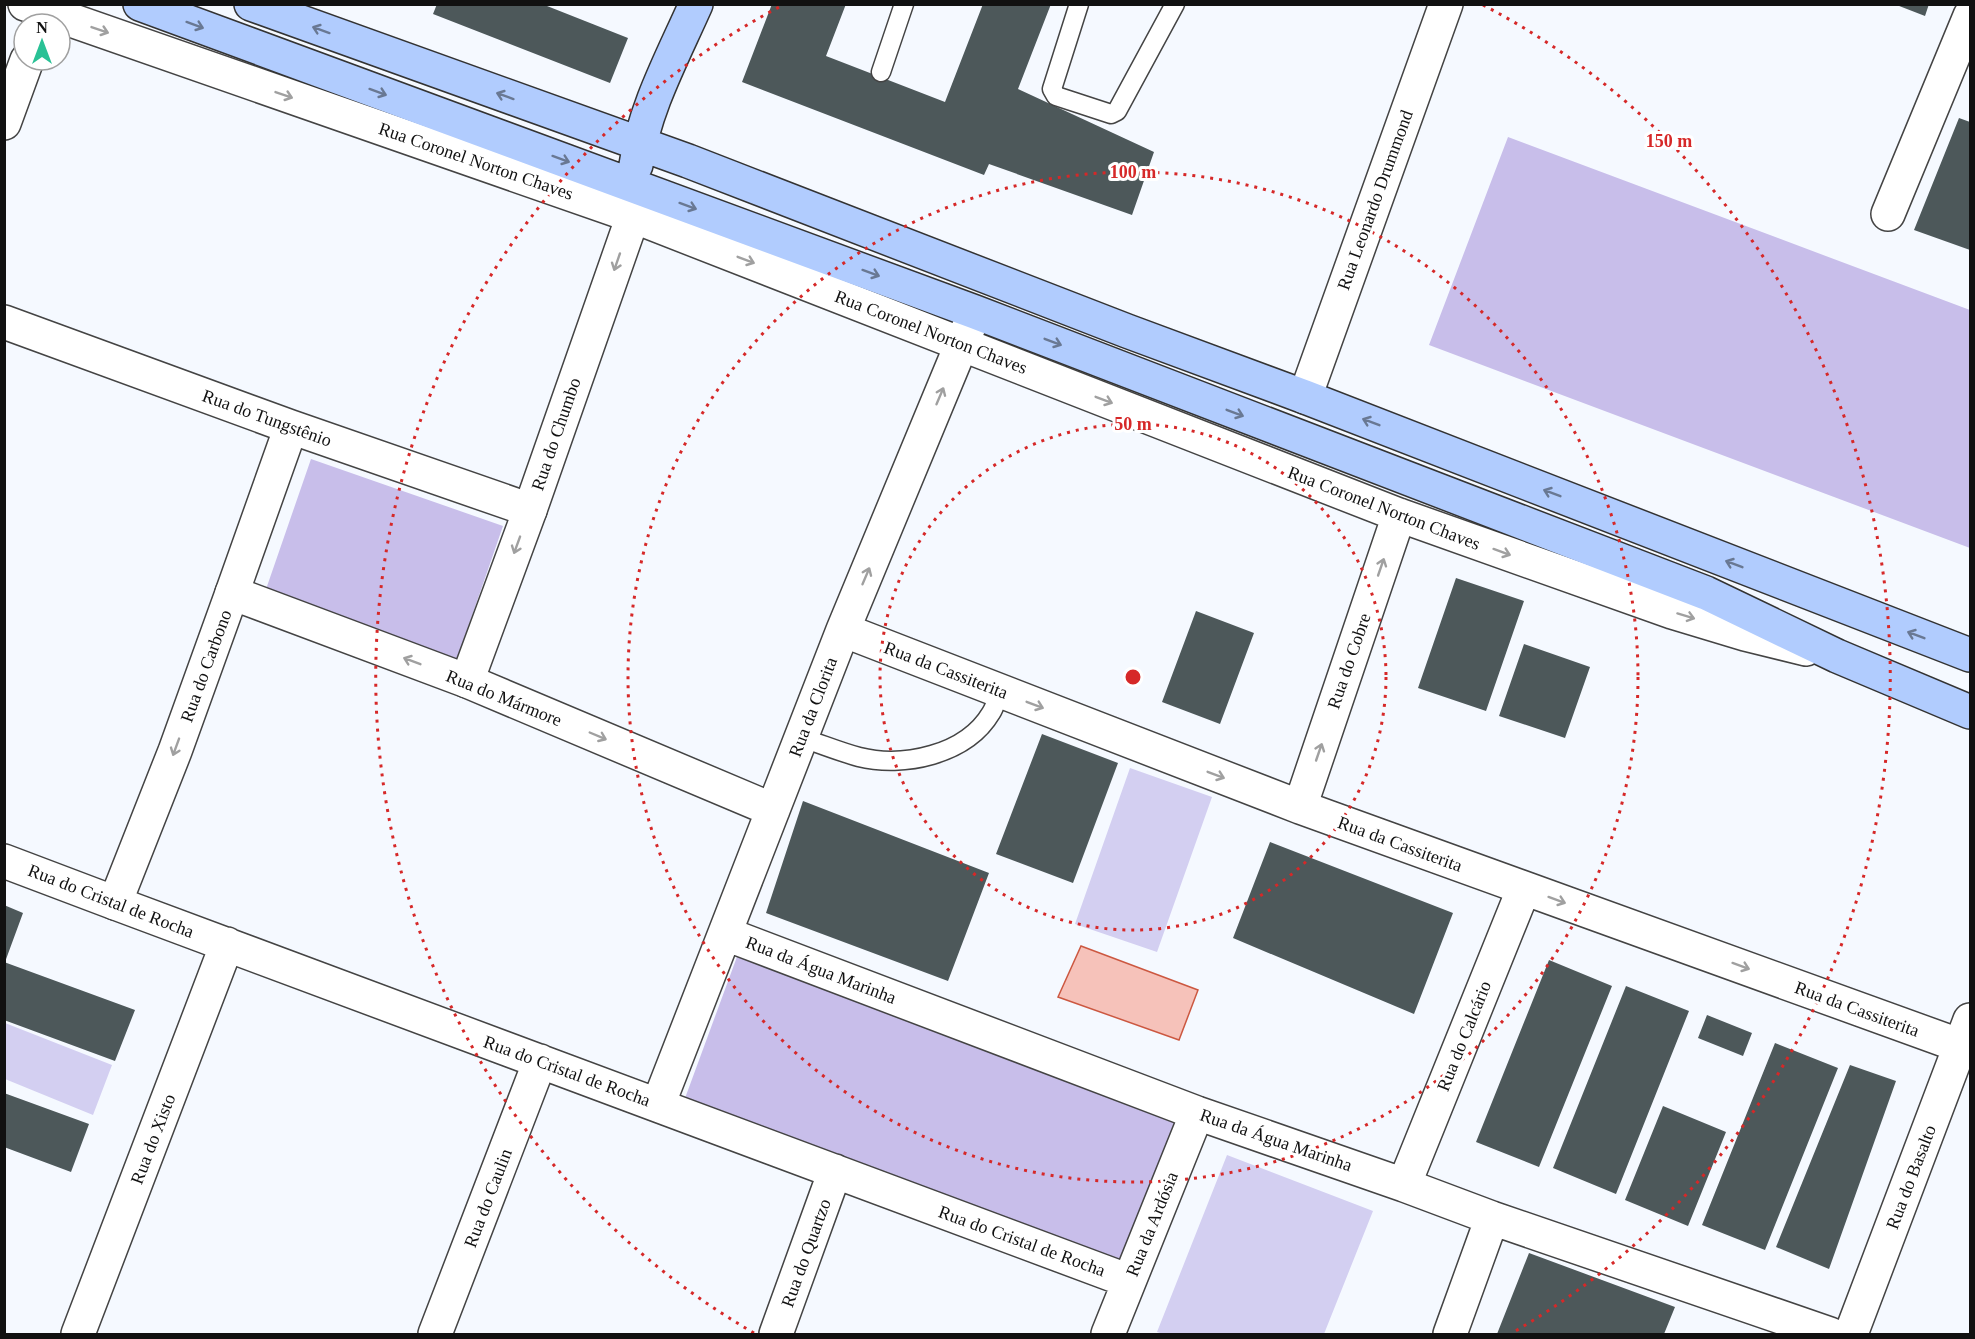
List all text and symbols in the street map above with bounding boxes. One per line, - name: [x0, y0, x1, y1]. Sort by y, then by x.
- north arrow: [12, 12, 72, 72]
- text: N: [36, 19, 48, 36]
- one-way arrow: [185, 20, 204, 31]
- one-way arrow: [312, 23, 331, 34]
- one-way arrow: [90, 26, 109, 37]
- one-way arrow: [368, 87, 387, 98]
- one-way arrow: [496, 89, 515, 100]
- one-way arrow: [274, 90, 293, 101]
- street label: Rua Leonardo Drummond: [1333, 107, 1417, 293]
- street label: Rua Coronel Norton Chaves: [376, 118, 576, 204]
- text: 150 m: [1646, 131, 1692, 151]
- one-way arrow: [551, 154, 570, 165]
- text: 100 m: [1110, 162, 1156, 182]
- one-way arrow: [678, 201, 697, 212]
- one-way arrow: [610, 252, 621, 271]
- one-way arrow: [736, 255, 755, 266]
- one-way arrow: [861, 269, 880, 280]
- street label: Rua Coronel Norton Chaves: [832, 286, 1030, 378]
- one-way arrow: [1043, 337, 1062, 348]
- street label: Rua do Chumbo: [527, 375, 585, 493]
- street label: Rua do Tungstênio: [200, 385, 334, 451]
- one-way arrow: [935, 387, 946, 406]
- one-way arrow: [1094, 395, 1112, 406]
- one-way arrow: [1225, 408, 1244, 419]
- text: 50 m: [1114, 414, 1152, 434]
- one-way arrow: [1362, 416, 1380, 427]
- street label: Rua Coronel Norton Chaves: [1285, 462, 1483, 554]
- one-way arrow: [1543, 487, 1562, 498]
- one-way arrow: [511, 535, 522, 553]
- one-way arrow: [1492, 547, 1510, 558]
- one-way arrow: [1377, 558, 1388, 577]
- one-way arrow: [1725, 558, 1744, 569]
- one-way arrow: [860, 568, 872, 586]
- street label: Rua do Carbono: [176, 607, 236, 725]
- street label: Rua do Cobre: [1323, 610, 1375, 712]
- one-way arrow: [1676, 611, 1695, 622]
- one-way arrow: [1907, 628, 1926, 639]
- street label: Rua da Cassiterita: [881, 637, 1011, 703]
- one-way arrow: [403, 654, 422, 665]
- street label: Rua da Clorita: [785, 654, 841, 760]
- street label: Rua do Mármore: [443, 666, 565, 730]
- centre of rings: [1123, 667, 1143, 687]
- one-way arrow: [1025, 700, 1043, 711]
- one-way arrow: [589, 731, 607, 742]
- one-way arrow: [170, 737, 181, 756]
- one-way arrow: [1314, 743, 1325, 762]
- one-way arrow: [1207, 770, 1225, 781]
- street label: Rua da Cassiterita: [1335, 812, 1465, 876]
- street label: Rua do Cristal de Rocha: [25, 860, 197, 942]
- one-way arrow: [1547, 896, 1566, 907]
- street label: Rua da Água Marinha: [743, 931, 899, 1008]
- one-way arrow: [1731, 962, 1750, 973]
- street label: Rua da Cassiterita: [1792, 977, 1922, 1041]
- street label: Rua do Calcário: [1433, 978, 1495, 1094]
- street label: Rua do Cristal de Rocha: [481, 1032, 653, 1110]
- street label: Rua do Xisto: [127, 1091, 179, 1187]
- street label: Rua da Água Marinha: [1197, 1104, 1355, 1175]
- street label: Rua do Basalto: [1882, 1122, 1940, 1232]
- street label: Rua do Caulin: [460, 1146, 516, 1250]
- street label: Rua da Ardósia: [1122, 1169, 1182, 1279]
- street label: Rua do Quartzo: [777, 1196, 835, 1310]
- street label: Rua do Cristal de Rocha: [936, 1202, 1108, 1280]

